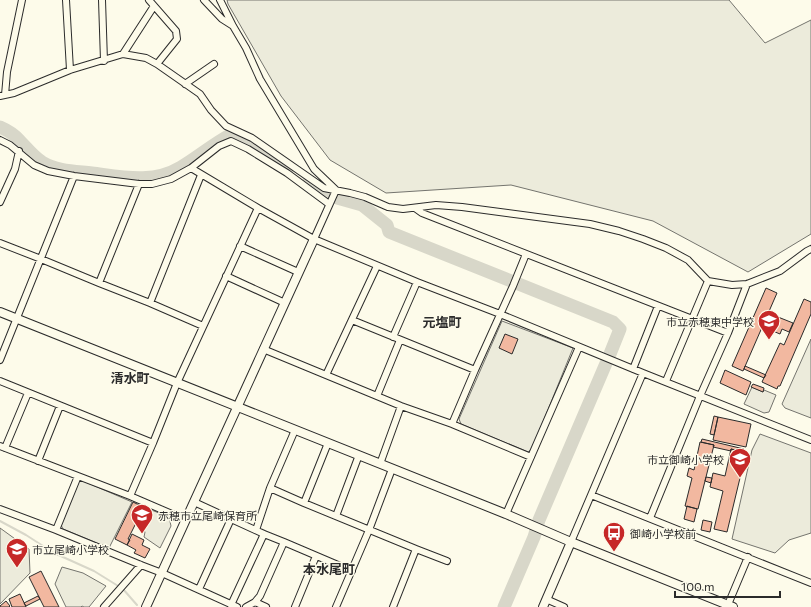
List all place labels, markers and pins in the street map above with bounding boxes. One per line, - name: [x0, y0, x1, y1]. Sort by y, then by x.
- school or university icon: 市立赤穂東中学校: [756, 308, 782, 341]
- place label: 市立赤穂東中学校: [666, 315, 754, 328]
- school or university icon: 市立御崎小学校: [727, 446, 753, 479]
- place label: 市立御崎小学校: [647, 453, 724, 466]
- school or university icon: 赤穂市立尾崎保育所: [129, 502, 155, 535]
- place label: 赤穂市立尾崎保育所: [158, 509, 258, 522]
- bus stop icon: 御崎小学校前: [601, 520, 627, 553]
- place label: 御崎小学校前: [629, 527, 696, 540]
- school or university icon: 市立尾崎小学校: [4, 536, 30, 569]
- place label: 市立尾崎小学校: [32, 543, 109, 556]

